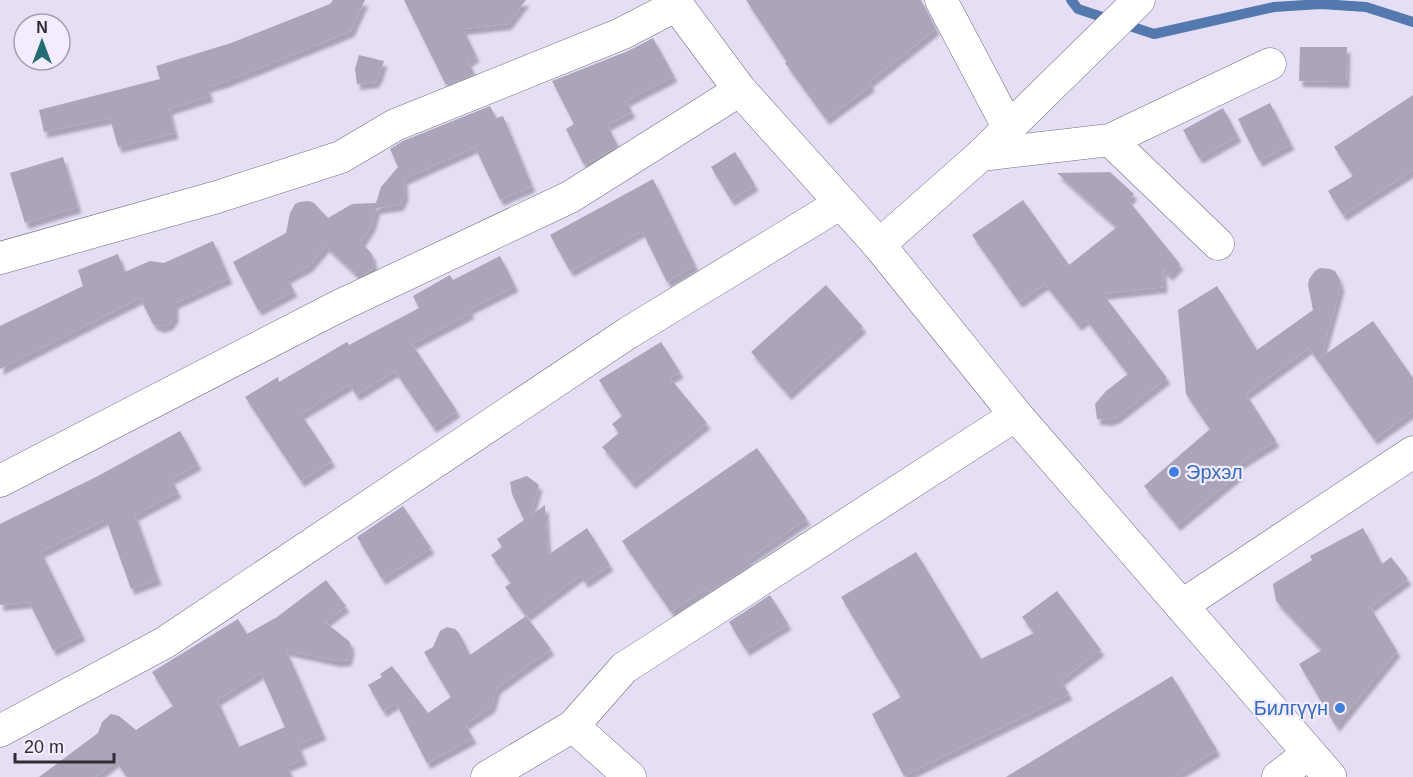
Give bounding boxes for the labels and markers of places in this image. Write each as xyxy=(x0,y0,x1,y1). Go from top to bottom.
place label: Эрхэл xyxy=(1186,461,1243,483)
marker: Эрхэл xyxy=(1167,465,1181,479)
place label: Билгүүн xyxy=(1254,697,1328,719)
marker: Билгүүн xyxy=(1333,701,1347,715)

